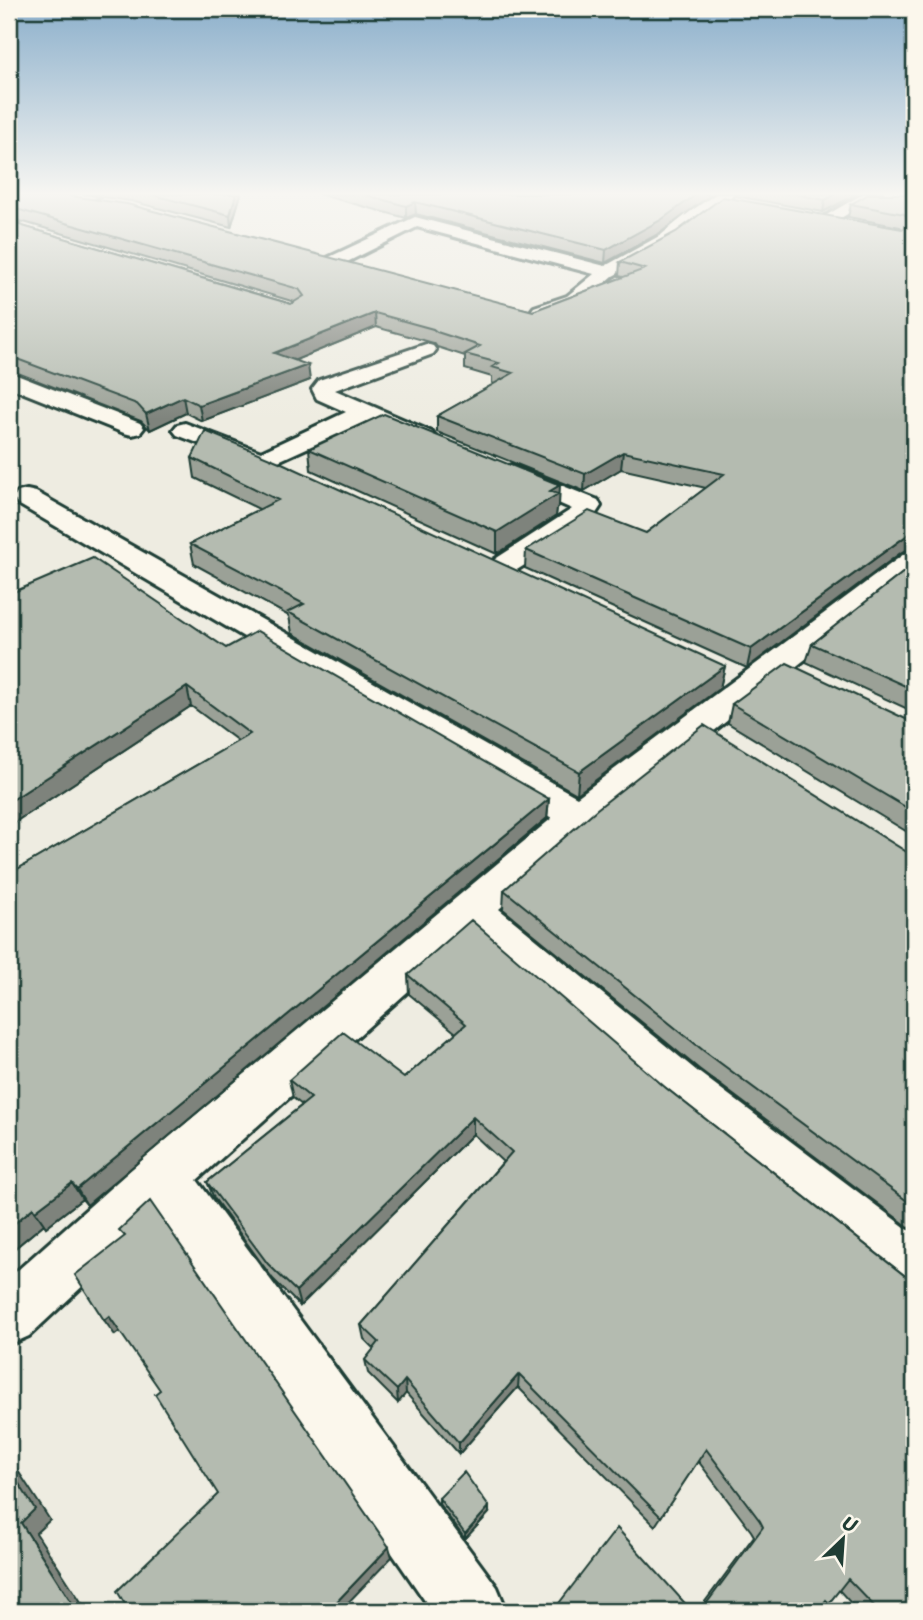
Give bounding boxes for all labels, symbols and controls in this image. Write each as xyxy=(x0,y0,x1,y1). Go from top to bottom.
north arrow xyxy=(808,1504,878,1574)
text: U xyxy=(837,1506,864,1542)

